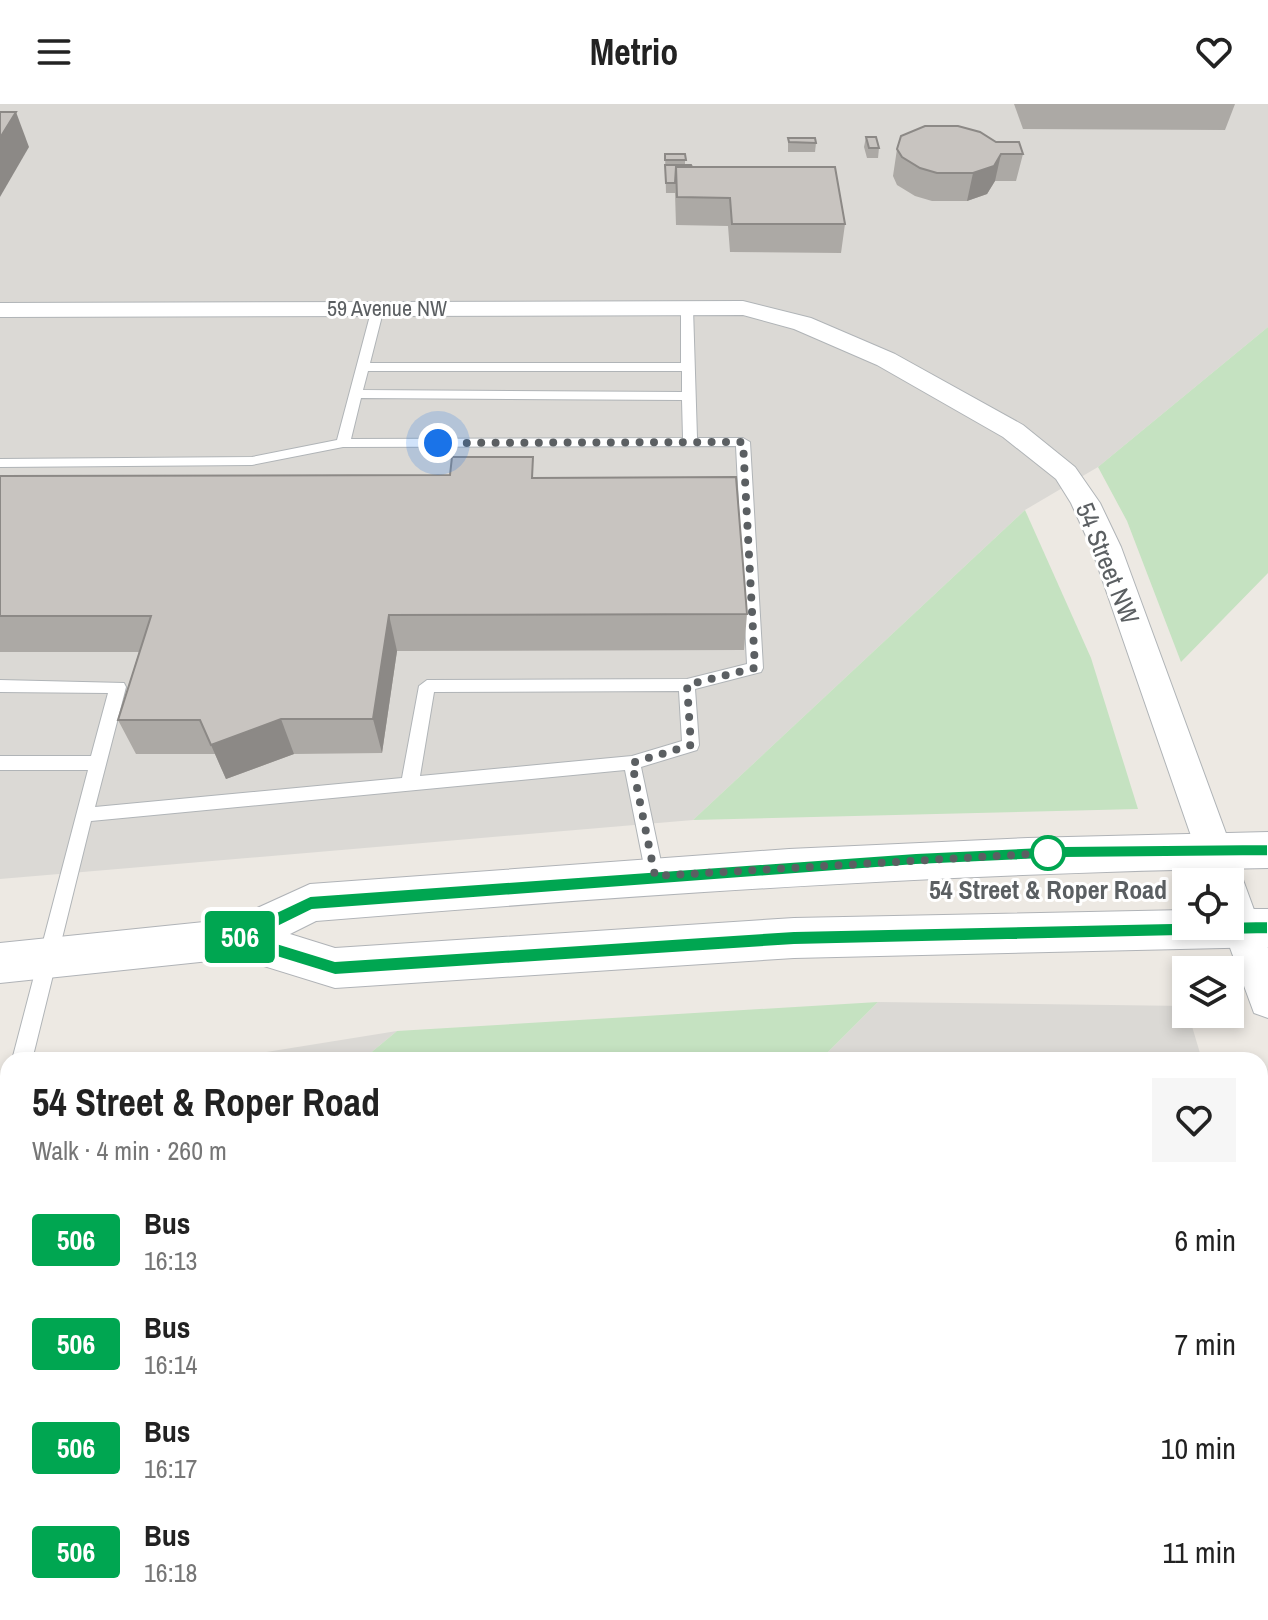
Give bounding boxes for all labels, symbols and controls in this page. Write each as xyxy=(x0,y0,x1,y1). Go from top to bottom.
text: Metrio xyxy=(590,28,678,76)
icon: menu xyxy=(32,30,76,74)
icon: heart xyxy=(1192,30,1236,74)
street label: 59 Avenue NW xyxy=(327,293,447,323)
your location xyxy=(418,423,458,463)
street label: 54 Street NW xyxy=(1068,497,1148,629)
marker: 54 Street & Roper Road xyxy=(1031,836,1065,870)
map controls xyxy=(1172,868,1244,1028)
button: locate xyxy=(1172,868,1244,940)
place label: 54 Street & Roper Road xyxy=(929,872,1167,907)
line badge: 506 xyxy=(194,911,286,963)
text: 506 xyxy=(221,918,259,956)
button: layers xyxy=(1172,956,1244,1028)
text: 54 Street & Roper Road xyxy=(32,1077,380,1128)
button: heart xyxy=(1152,1078,1236,1162)
text: Walk · 4 min · 260 m xyxy=(32,1133,227,1168)
text: Bus xyxy=(144,1203,190,1243)
text: 6 min xyxy=(1174,1220,1236,1260)
text: 506 xyxy=(57,1221,95,1259)
text: 16:13 xyxy=(144,1243,197,1278)
text: Bus xyxy=(144,1307,190,1347)
text: 7 min xyxy=(1174,1324,1236,1364)
text: 506 xyxy=(57,1325,95,1363)
text: 16:14 xyxy=(144,1347,197,1382)
text: Bus xyxy=(144,1411,190,1451)
text: 10 min xyxy=(1161,1428,1236,1468)
text: 506 xyxy=(57,1429,95,1467)
text: 16:17 xyxy=(144,1451,197,1486)
text: Bus xyxy=(144,1515,190,1555)
text: 11 min xyxy=(1163,1532,1236,1572)
text: 506 xyxy=(57,1533,95,1571)
text: 16:18 xyxy=(144,1555,197,1590)

